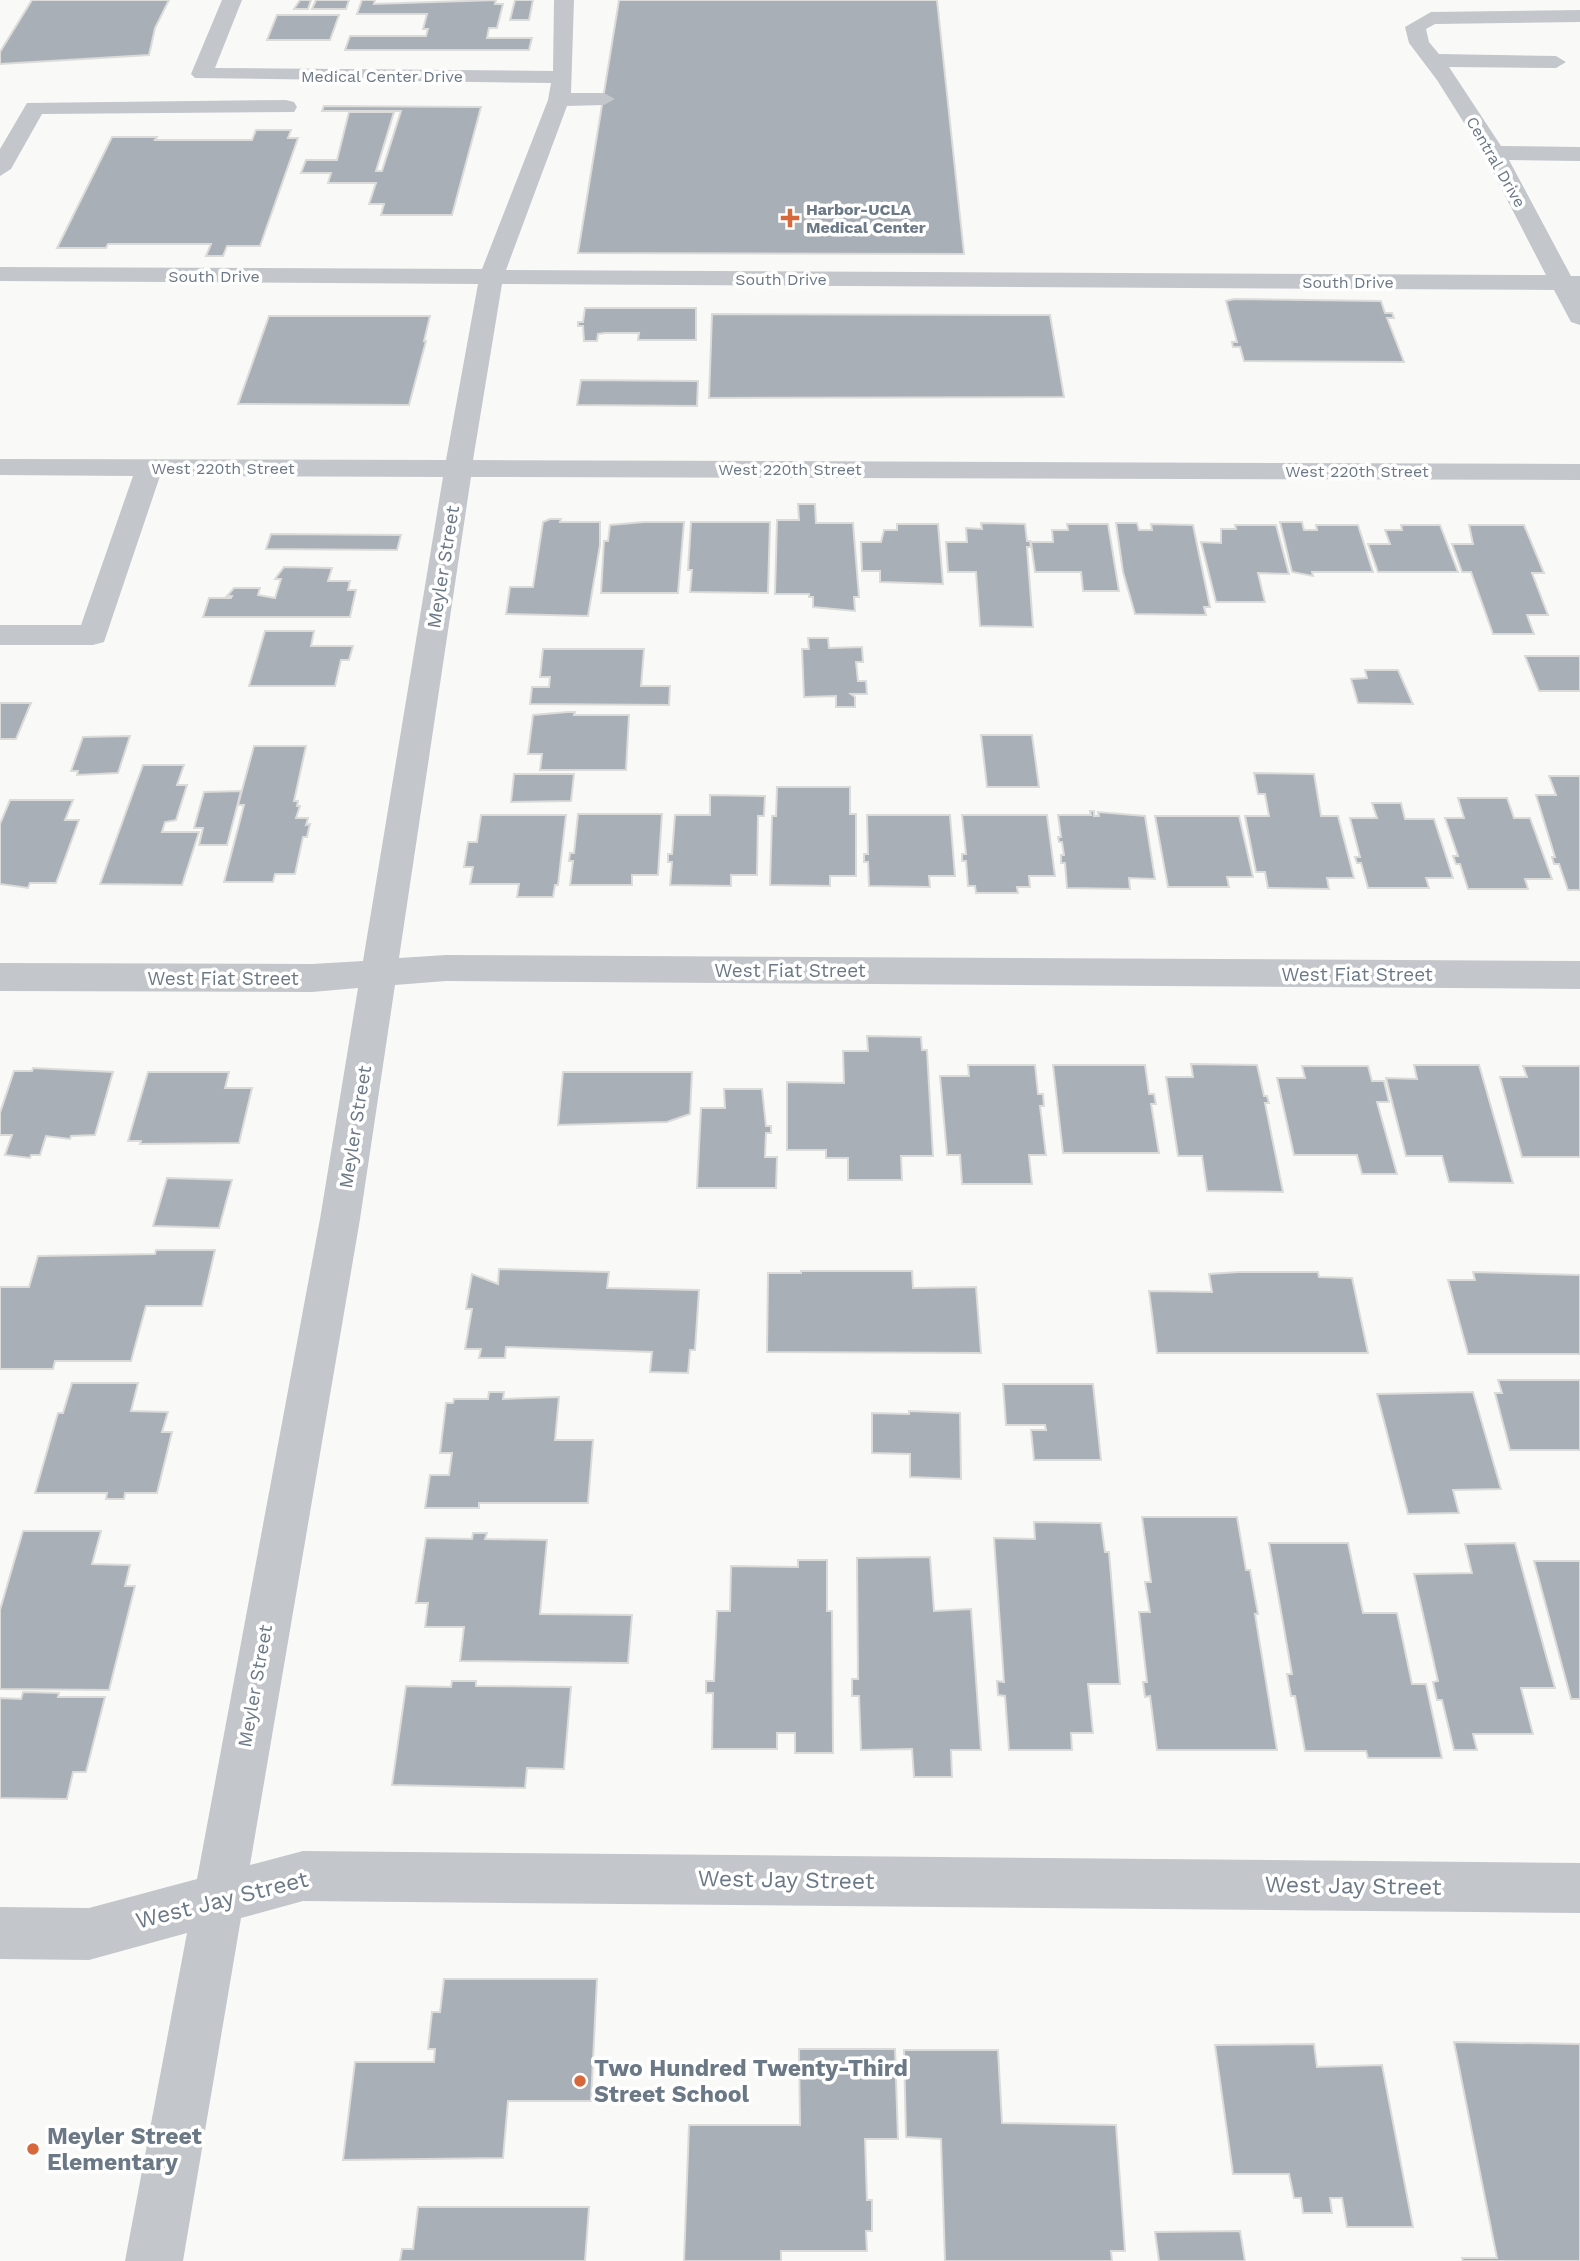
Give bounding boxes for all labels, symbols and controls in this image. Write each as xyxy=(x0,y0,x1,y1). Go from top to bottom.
street label: Medical Center Drive xyxy=(301,67,463,86)
street label: Central Drive xyxy=(1462,113,1530,211)
place label: Harbor-UCLA Medical Center xyxy=(806,200,926,237)
marker: Harbor-UCLA Medical Center xyxy=(780,208,800,228)
street label: South Drive xyxy=(168,267,260,286)
street label: South Drive xyxy=(735,270,827,289)
street label: South Drive xyxy=(1302,273,1394,292)
street label: West 220th Street xyxy=(151,459,295,478)
street label: West 220th Street xyxy=(718,460,862,479)
street label: West 220th Street xyxy=(1285,462,1429,481)
street label: Meyler Street xyxy=(422,504,464,630)
street label: West Fiat Street xyxy=(714,959,866,982)
street label: West Fiat Street xyxy=(1281,963,1433,986)
street label: West Fiat Street xyxy=(147,967,299,990)
street label: Meyler Street xyxy=(334,1064,376,1190)
street label: Meyler Street xyxy=(233,1623,277,1749)
street label: West Jay Street xyxy=(133,1865,311,1935)
street label: West Jay Street xyxy=(697,1865,875,1895)
street label: West Jay Street xyxy=(1264,1871,1442,1901)
place label: Two Hundred Twenty-Third Street School xyxy=(594,2055,908,2108)
marker: Two Hundred Twenty-Third Street School xyxy=(572,2073,588,2089)
place label: Meyler Street Elementary xyxy=(47,2123,202,2176)
marker: Meyler Street Elementary xyxy=(25,2141,41,2157)

